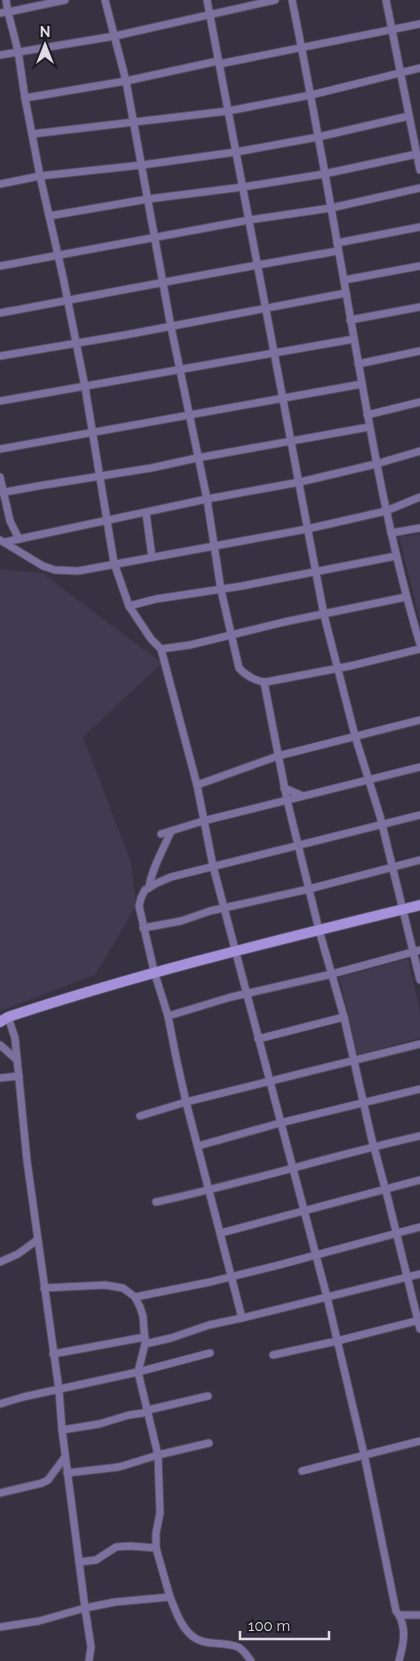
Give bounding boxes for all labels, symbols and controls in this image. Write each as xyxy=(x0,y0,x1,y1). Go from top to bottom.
north arrow xyxy=(20,20,70,70)
text: N xyxy=(40,24,50,40)
scale bar xyxy=(240,1608,329,1640)
text: 100 m xyxy=(248,1617,290,1635)

